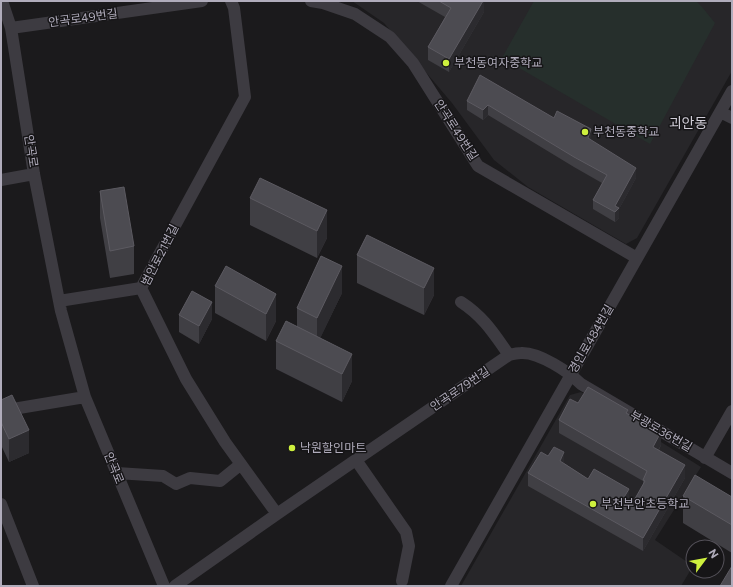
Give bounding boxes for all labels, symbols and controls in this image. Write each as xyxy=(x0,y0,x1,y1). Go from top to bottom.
street label: 안곡로49번길 xyxy=(47,5,118,29)
place label: 부천동여자중학교 xyxy=(454,55,542,69)
marker: 부천동여자중학교 xyxy=(441,58,451,68)
street label: 안곡로49번길 xyxy=(432,96,482,162)
district label: 괴안동 xyxy=(669,114,707,131)
place label: 부천동중학교 xyxy=(593,124,659,138)
marker: 부천동중학교 xyxy=(580,127,590,137)
street label: 안곡로 xyxy=(22,133,41,168)
street label: 범안로21번길 xyxy=(138,222,181,288)
street label: 경인로484번길 xyxy=(565,302,615,375)
street label: 안곡로79번길 xyxy=(427,363,492,413)
street label: 부광로36번길 xyxy=(628,407,695,454)
place label: 낙원할인마트 xyxy=(300,440,366,454)
marker: 낙원할인마트 xyxy=(287,443,297,453)
street label: 안곡로 xyxy=(102,450,128,486)
place label: 부천부안초등학교 xyxy=(601,496,689,510)
marker: 부천부안초등학교 xyxy=(588,499,598,509)
north arrow xyxy=(685,539,725,579)
text: N xyxy=(706,546,722,560)

